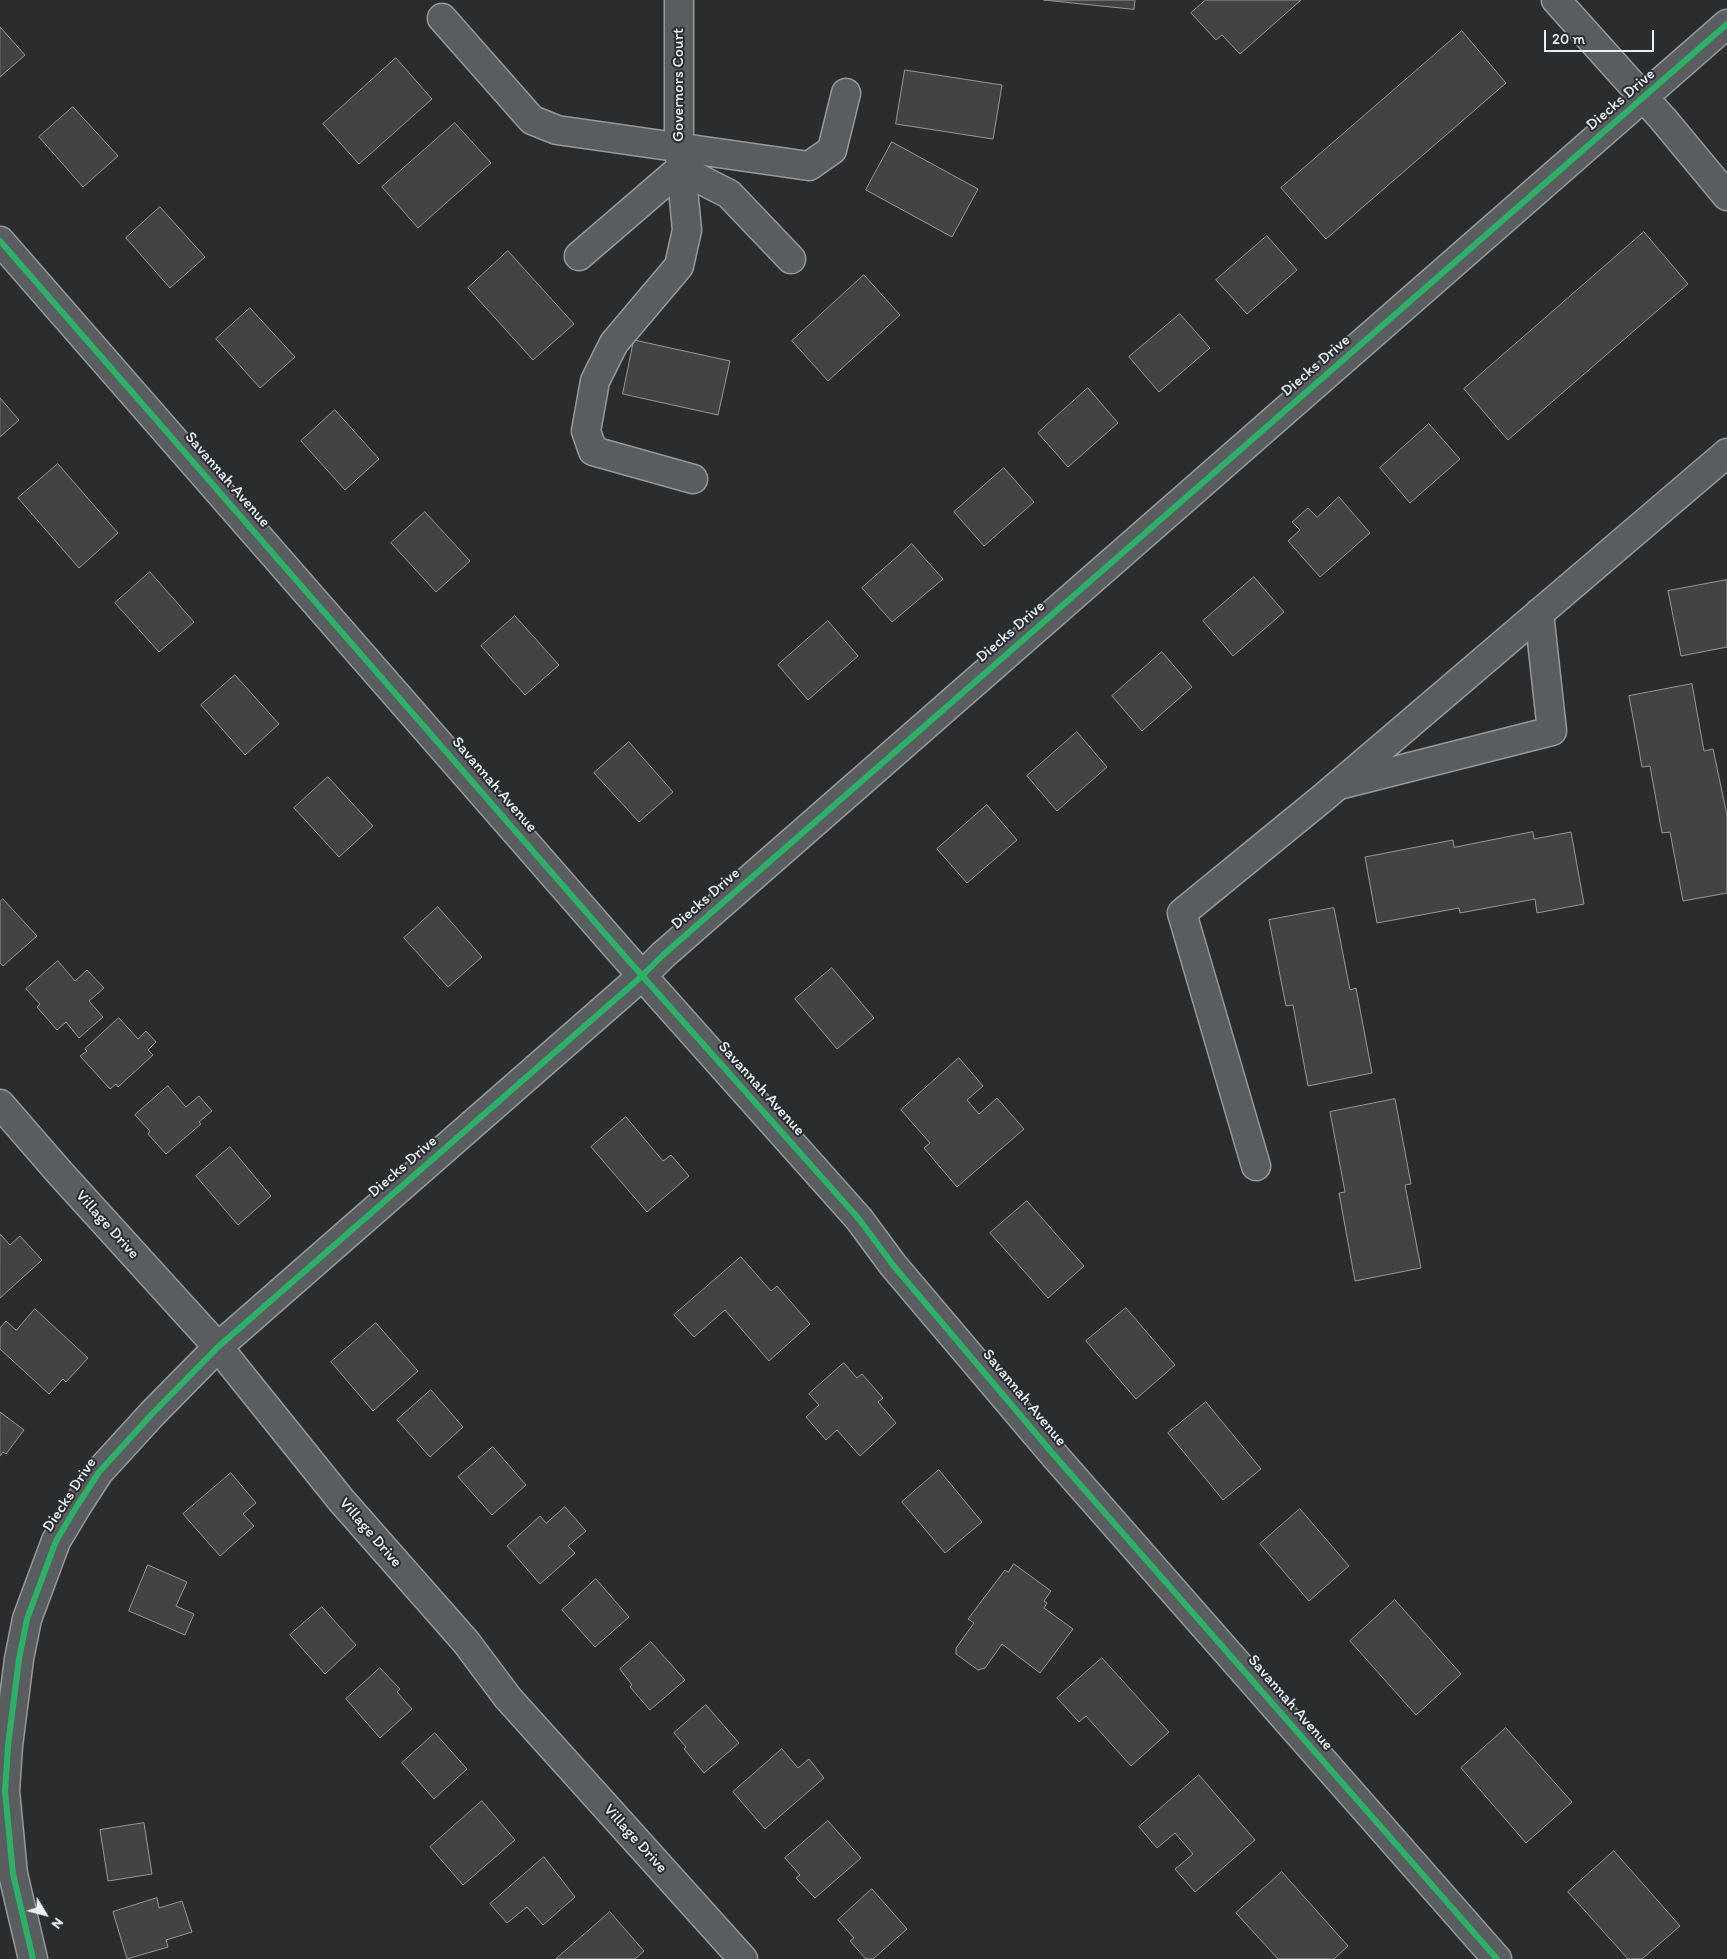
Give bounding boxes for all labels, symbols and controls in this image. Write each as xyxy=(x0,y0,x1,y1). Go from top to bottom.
scale bar xyxy=(1547,20,1657,52)
street label: Governors Court xyxy=(669,28,689,142)
text: 20 m xyxy=(1552,30,1585,48)
street label: Diecks Drive xyxy=(1583,65,1659,135)
street label: Diecks Drive xyxy=(1278,331,1354,401)
street label: Savannah Avenue xyxy=(180,428,274,532)
street label: Diecks Drive xyxy=(973,597,1049,667)
street label: Savannah Avenue xyxy=(447,733,541,837)
street label: Diecks Drive xyxy=(668,864,744,934)
street label: Savannah Avenue xyxy=(713,1038,809,1140)
street label: Diecks Drive xyxy=(365,1132,441,1202)
street label: Village Drive xyxy=(71,1187,143,1263)
street label: Savannah Avenue xyxy=(978,1346,1070,1450)
street label: Diecks Drive xyxy=(39,1454,101,1536)
street label: Village Drive xyxy=(335,1494,405,1572)
street label: Savannah Avenue xyxy=(1243,1651,1337,1755)
street label: Village Drive xyxy=(599,1801,671,1877)
north arrow xyxy=(20,1889,70,1939)
text: N xyxy=(48,1914,67,1932)

